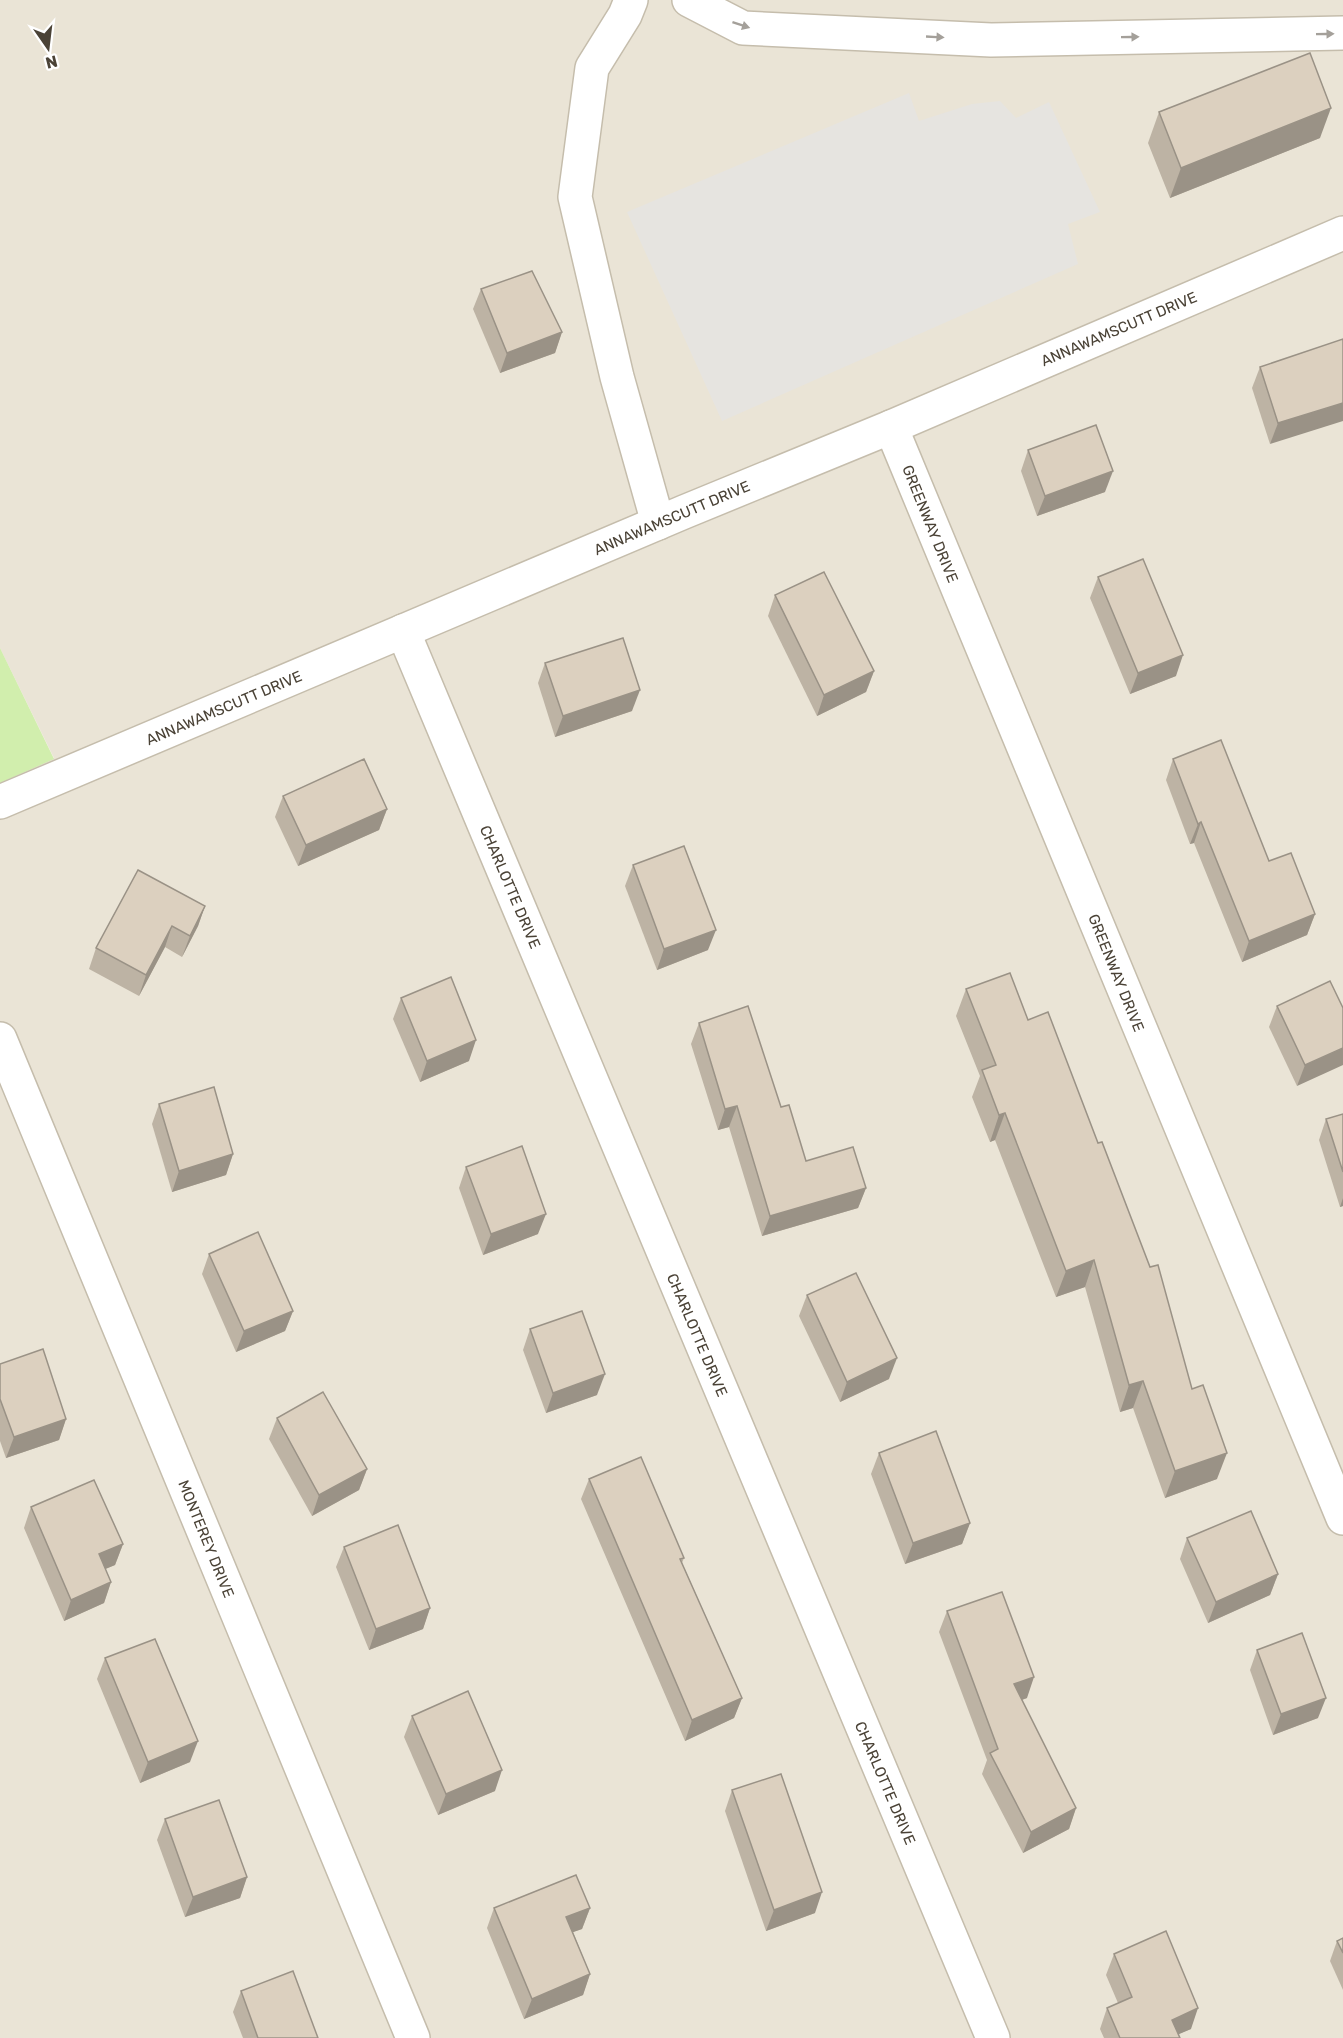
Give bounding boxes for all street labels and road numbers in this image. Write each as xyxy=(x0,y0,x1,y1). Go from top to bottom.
street label: ANNAWAMSCUTT DRIVE xyxy=(1038,288,1200,370)
street label: GREENWAY DRIVE xyxy=(898,463,962,585)
street label: ANNAWAMSCUTT DRIVE xyxy=(591,477,753,559)
street label: ANNAWAMSCUTT DRIVE xyxy=(143,667,305,749)
street label: CHARLOTTE DRIVE xyxy=(476,823,544,951)
street label: GREENWAY DRIVE xyxy=(1084,912,1148,1034)
street label: CHARLOTTE DRIVE xyxy=(663,1271,731,1399)
street label: MONTEREY DRIVE xyxy=(174,1478,238,1600)
street label: CHARLOTTE DRIVE xyxy=(851,1719,919,1847)

